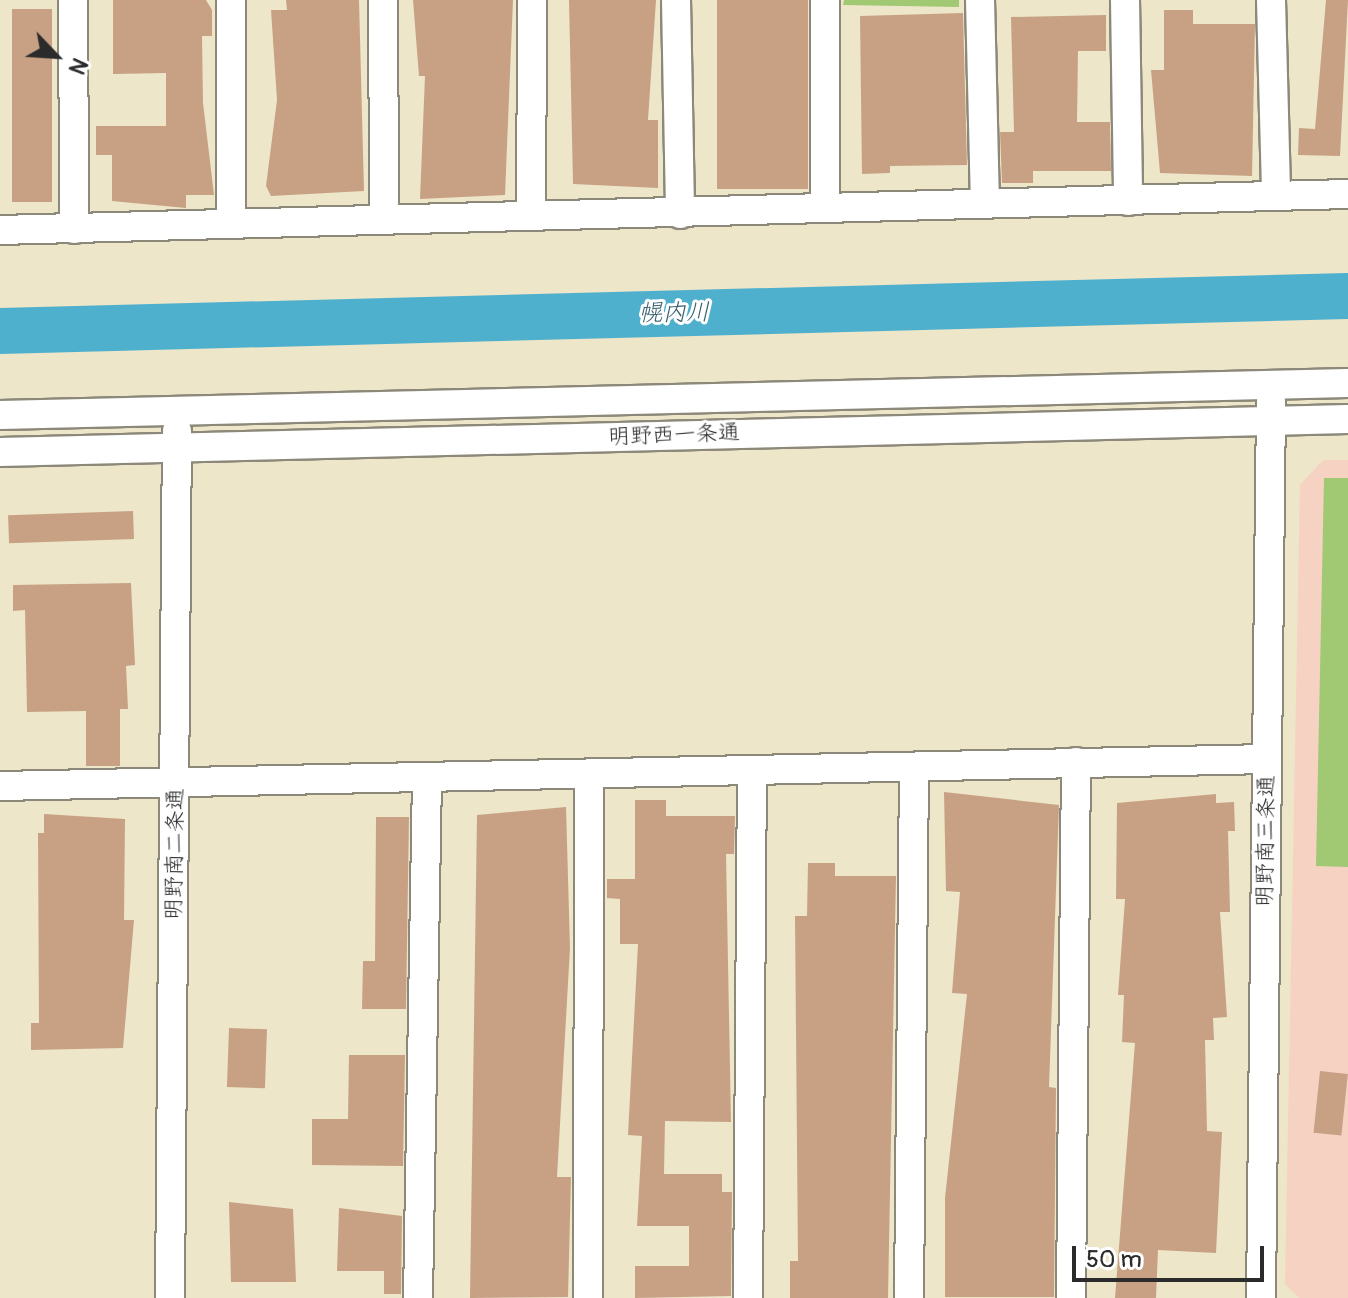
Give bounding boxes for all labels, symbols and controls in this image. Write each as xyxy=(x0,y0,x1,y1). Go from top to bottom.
north arrow xyxy=(16,16,96,96)
text: N xyxy=(62,53,94,79)
water label: 幌内川 xyxy=(638,298,710,328)
street label: 明野西一条通 xyxy=(608,420,740,450)
street label: 明野南三条通 xyxy=(1252,775,1280,907)
street label: 明野南二条通 xyxy=(161,788,189,920)
scale bar xyxy=(1076,1230,1268,1280)
text: 50 m xyxy=(1086,1245,1142,1274)

